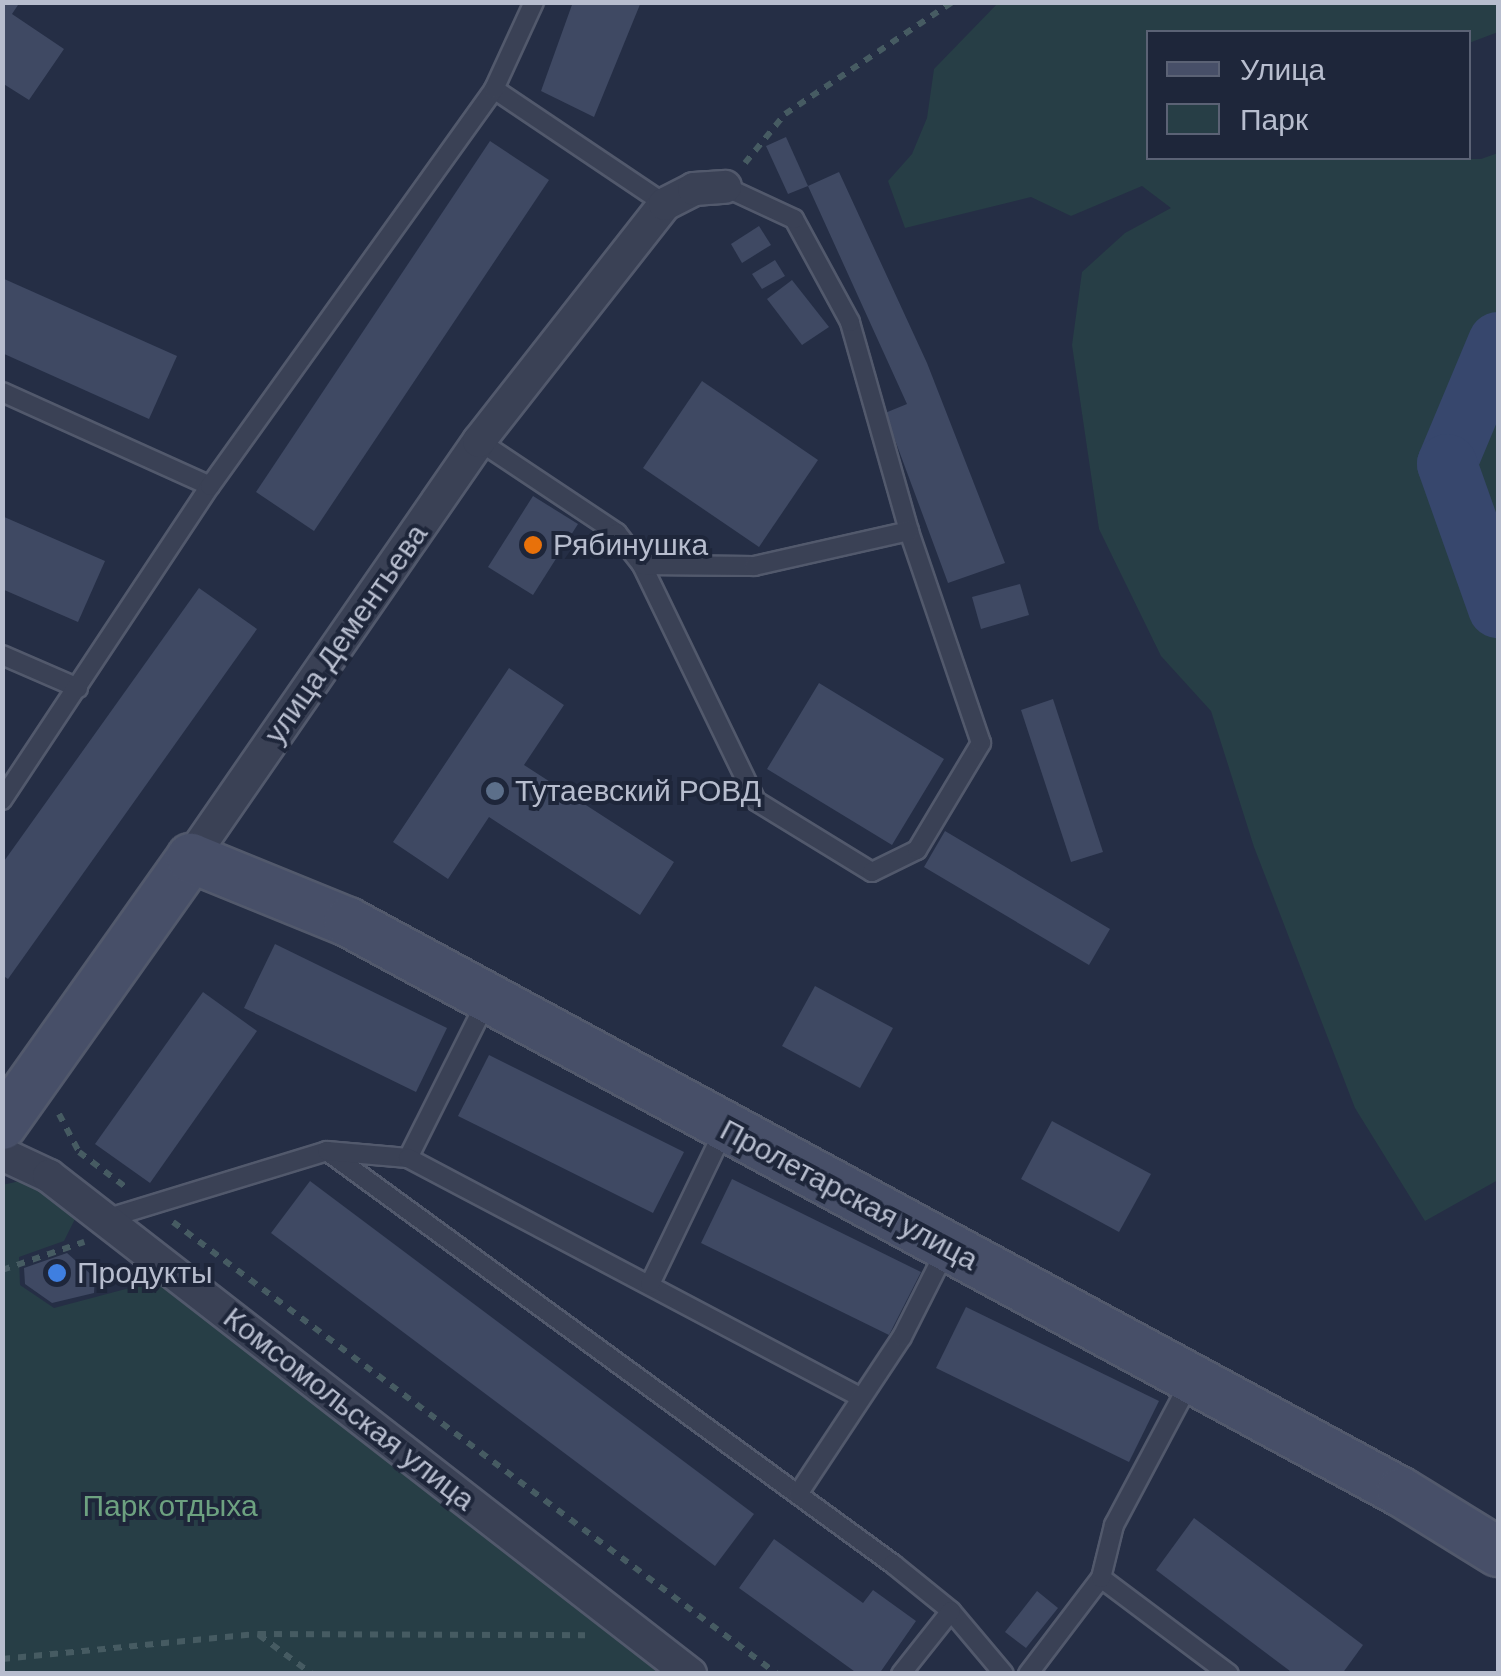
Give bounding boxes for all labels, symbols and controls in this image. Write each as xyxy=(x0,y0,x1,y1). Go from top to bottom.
legend xyxy=(1146,30,1471,160)
text: Улица xyxy=(1240,50,1325,89)
text: Парк xyxy=(1240,100,1308,139)
street label: улица Дементьева xyxy=(257,517,435,751)
place label: Рябинушка xyxy=(553,527,708,563)
marker: Рябинушка xyxy=(522,534,544,556)
place label: Тутаевский РОВД xyxy=(515,773,761,809)
marker: Тутаевский РОВД xyxy=(484,780,506,802)
street label: Пролетарская улица xyxy=(714,1112,984,1278)
place label: Продукты xyxy=(77,1255,213,1291)
marker: Продукты xyxy=(46,1262,68,1284)
street label: Комсомольская улица xyxy=(216,1300,482,1518)
park label: Парк отдыха xyxy=(82,1488,258,1524)

